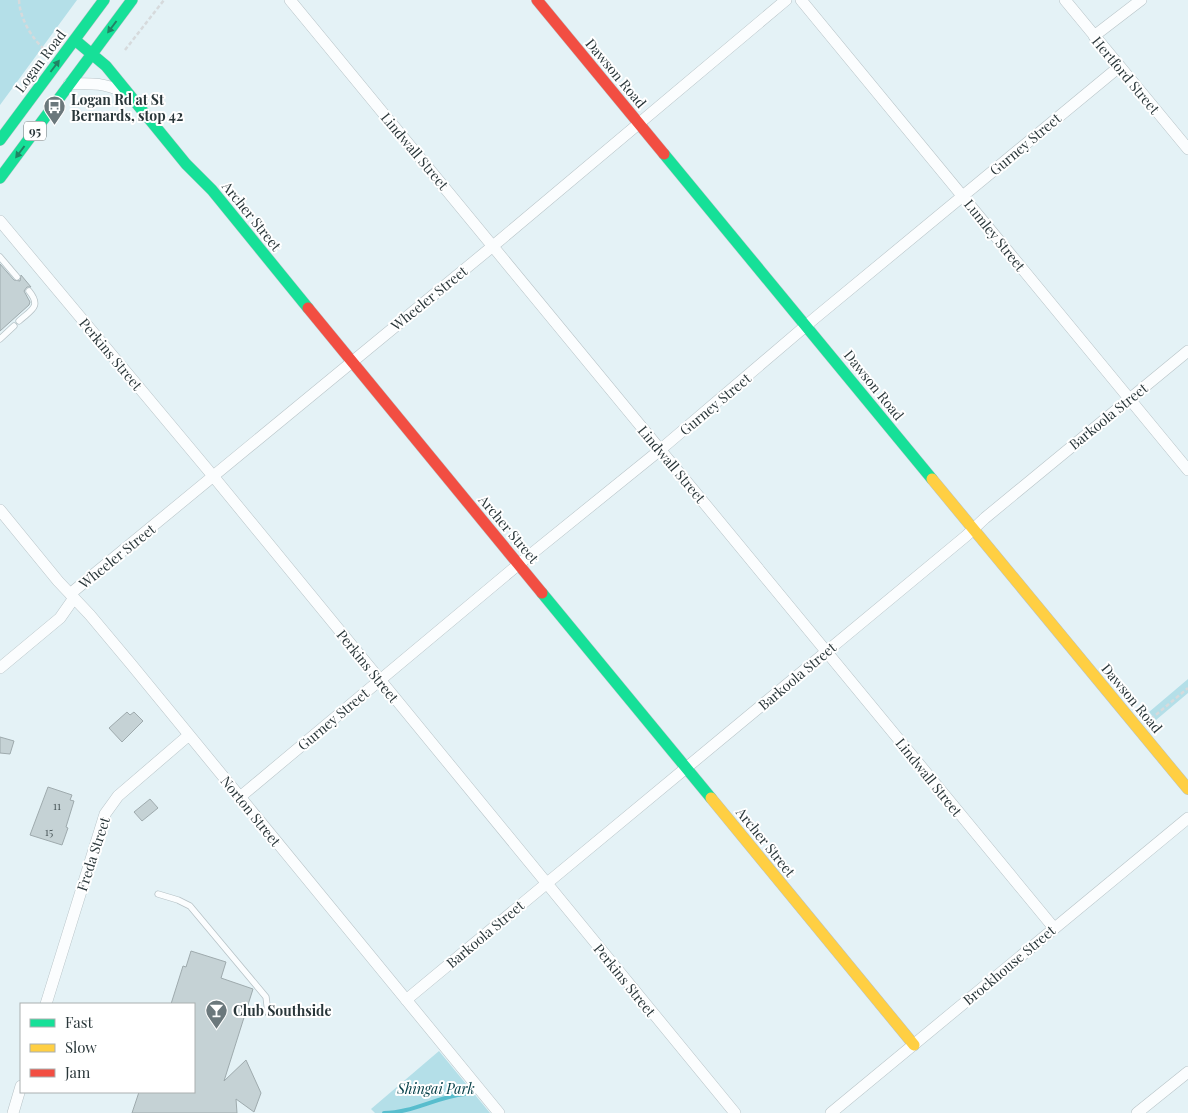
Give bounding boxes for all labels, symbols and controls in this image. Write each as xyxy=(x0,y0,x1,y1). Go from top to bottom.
one-way arrow xyxy=(107,20,117,34)
street label: Logan Road xyxy=(10,26,70,96)
street label: Hertford Street xyxy=(1088,32,1165,119)
street label: Dawson Road xyxy=(581,34,651,112)
one-way arrow xyxy=(50,59,60,73)
place label: Logan Rd at St Bernards, stop 42 xyxy=(71,90,183,125)
bus stop icon: Logan Rd at St Bernards, stop 42 xyxy=(43,95,67,126)
street label: Lindwall Street xyxy=(377,108,454,195)
street label: Gurney Street xyxy=(985,108,1065,179)
road number: 95 xyxy=(24,122,46,140)
one-way arrow xyxy=(14,145,25,158)
street label: Archer Street xyxy=(218,177,286,255)
street label: Lumley Street xyxy=(960,195,1031,276)
street label: Wheeler Street xyxy=(386,261,472,335)
street label: Perkins Street xyxy=(75,314,147,395)
street label: Dawson Road xyxy=(840,346,908,424)
street label: Gurney Street xyxy=(675,368,755,439)
street label: Barkoola Street xyxy=(1065,378,1152,454)
street label: Lindwall Street xyxy=(634,421,711,508)
street label: Archer Street xyxy=(474,490,544,568)
street label: Wheeler Street xyxy=(74,519,160,593)
street label: Perkins Street xyxy=(333,626,404,707)
street label: Barkoola Street xyxy=(754,637,841,714)
street label: Dawson Road xyxy=(1097,659,1167,737)
street label: Gurney Street xyxy=(293,683,373,754)
street label: Lindwall Street xyxy=(892,734,967,821)
street label: Norton Street xyxy=(217,772,286,851)
house number: 11 xyxy=(53,798,61,813)
street label: Archer Street xyxy=(732,803,800,881)
street label: Freda Street xyxy=(72,813,114,894)
house number: 15 xyxy=(45,824,54,839)
street label: Barkoola Street xyxy=(442,895,529,972)
street label: Brockhouse Street xyxy=(959,920,1060,1009)
street label: Perkins Street xyxy=(590,940,661,1021)
bar icon: Club Southside xyxy=(205,998,229,1029)
place label: Club Southside xyxy=(233,1001,332,1020)
legend xyxy=(20,1003,195,1093)
text: Fast xyxy=(65,1012,94,1032)
text: Slow xyxy=(65,1037,97,1057)
text: Jam xyxy=(64,1062,91,1082)
park label: Shingai Park xyxy=(396,1079,475,1098)

